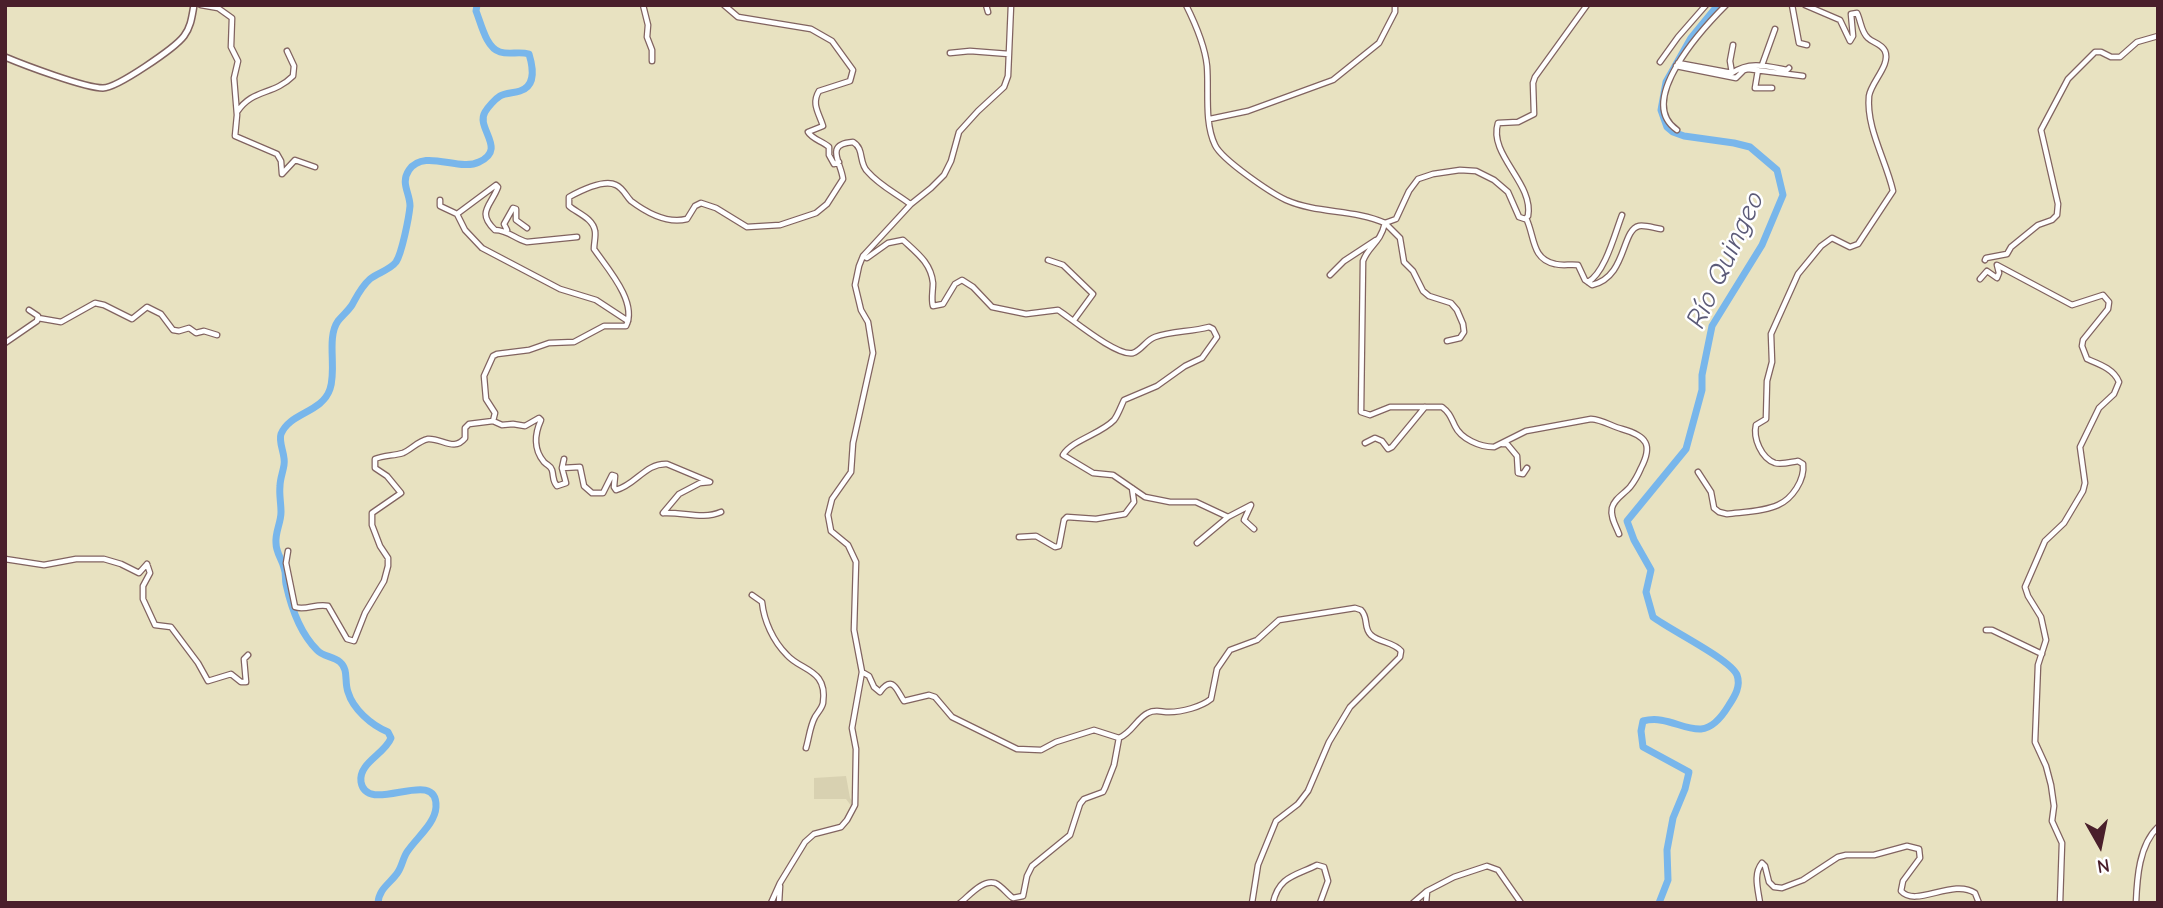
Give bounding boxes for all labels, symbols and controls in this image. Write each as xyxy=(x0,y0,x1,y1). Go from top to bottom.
water label: Río Quingeo xyxy=(1680,186,1772,334)
north arrow xyxy=(2065,810,2135,880)
text: N xyxy=(2095,854,2111,878)

